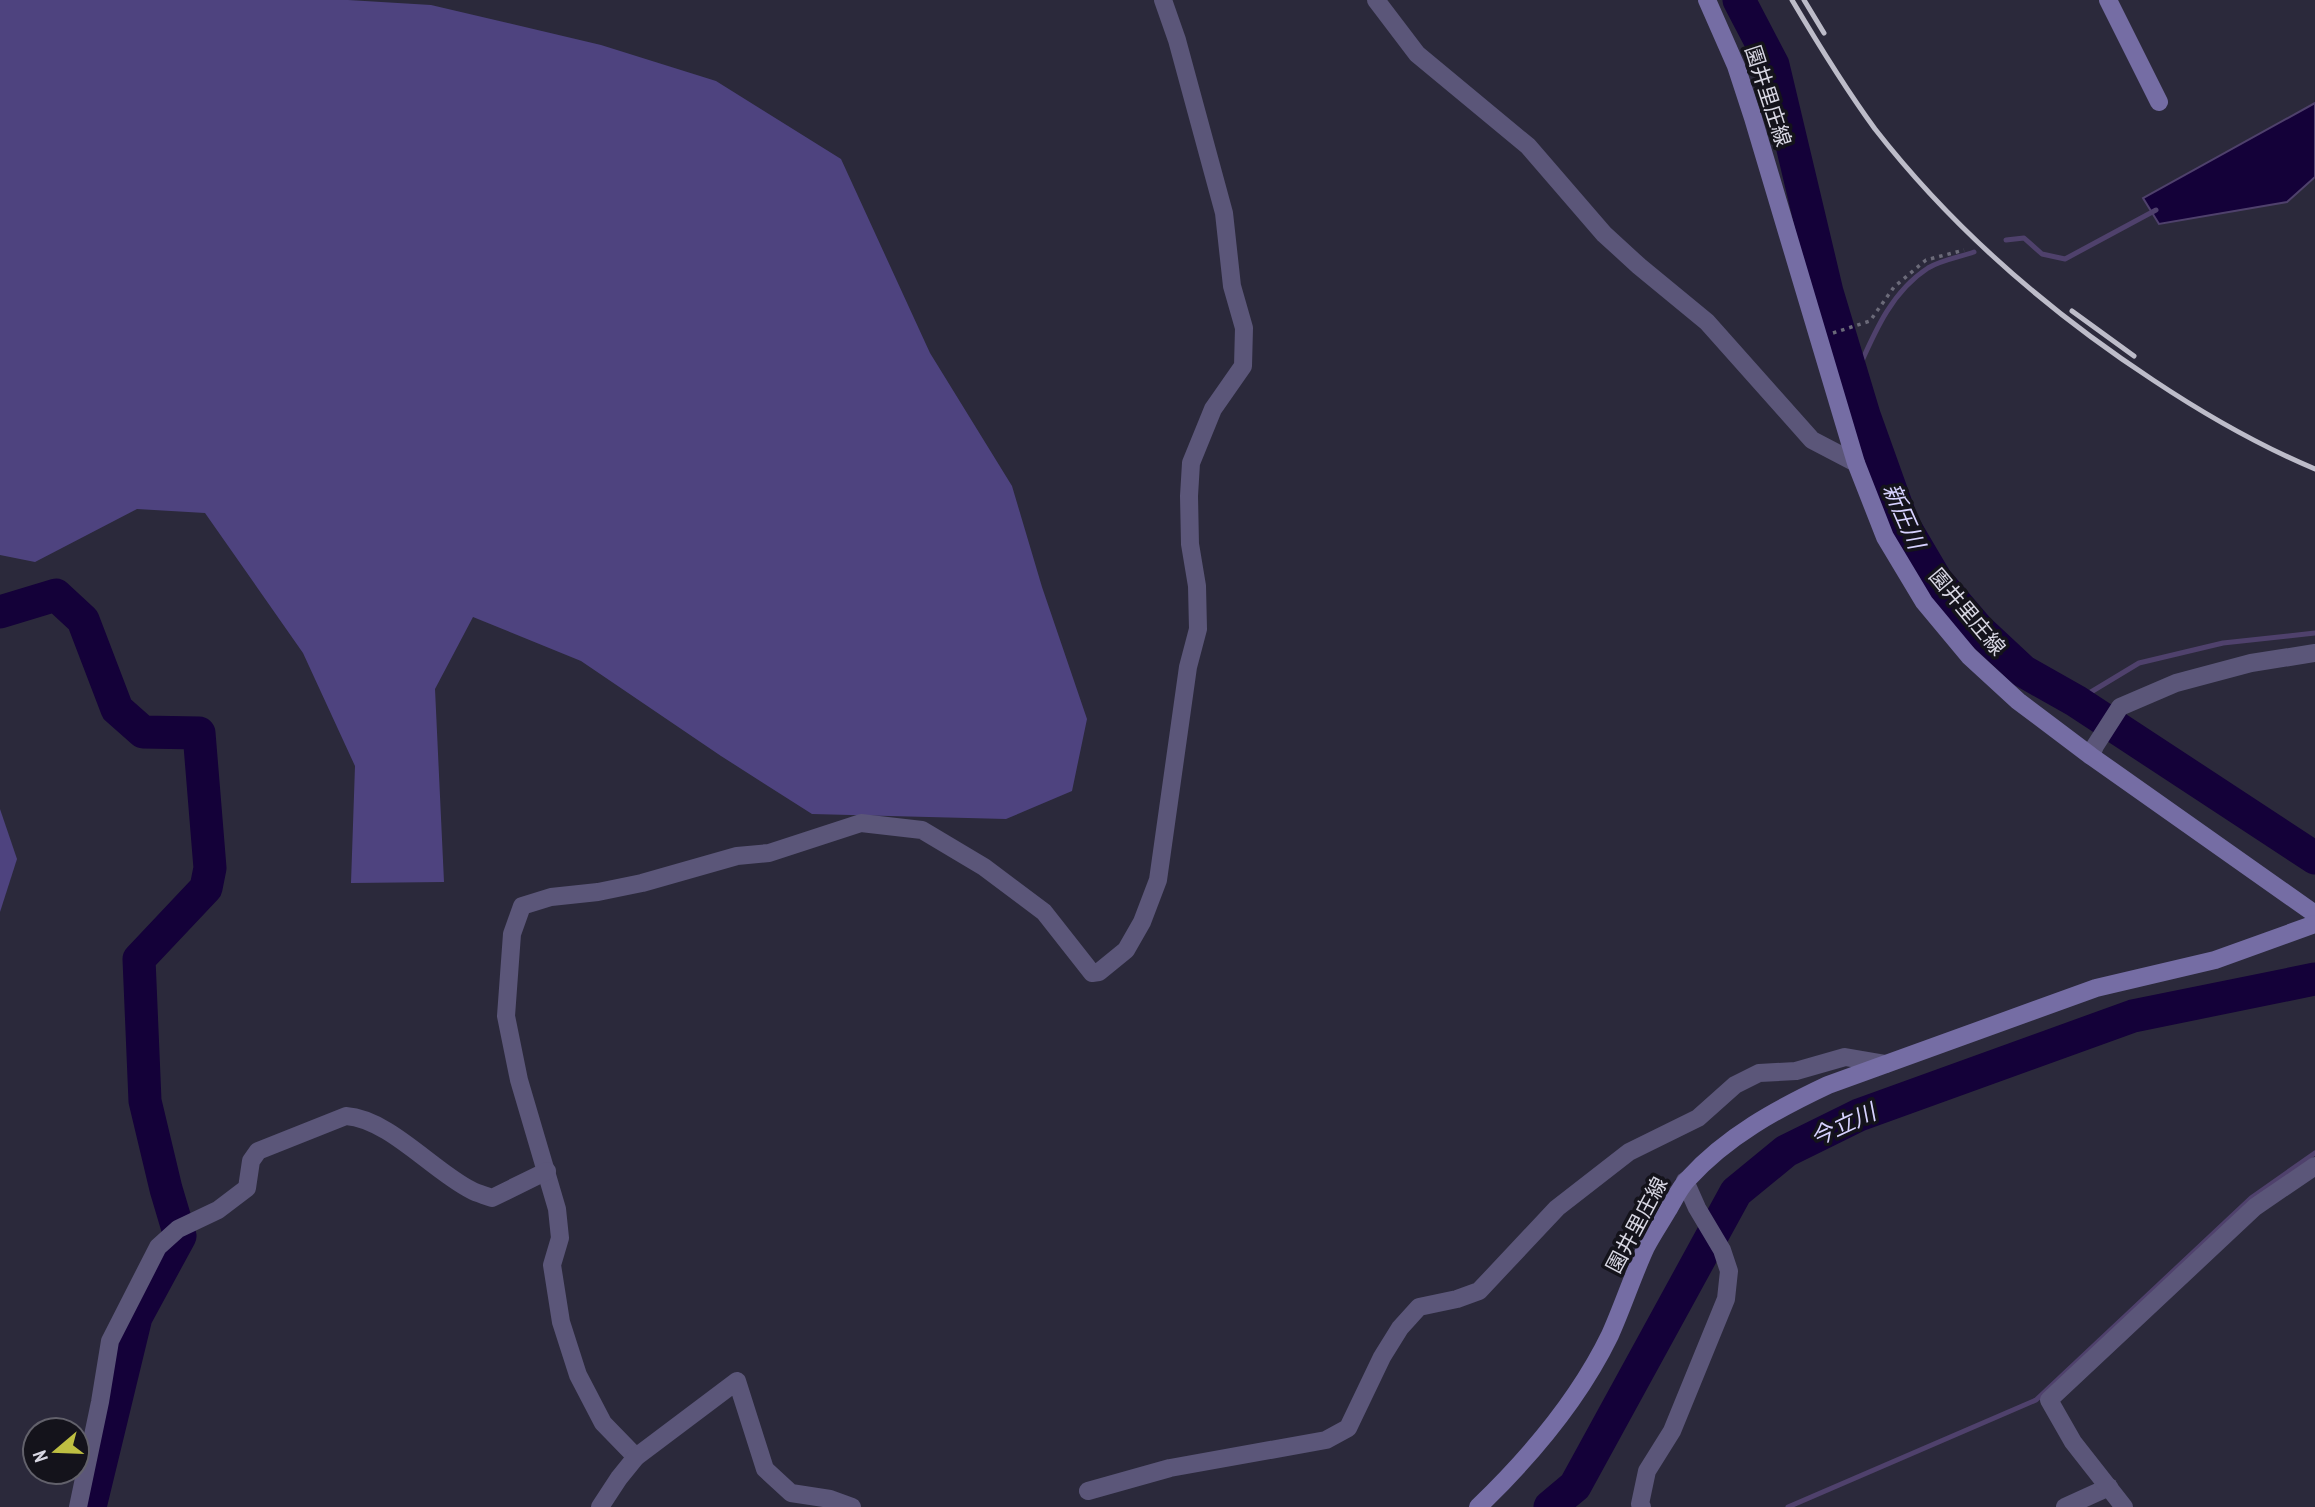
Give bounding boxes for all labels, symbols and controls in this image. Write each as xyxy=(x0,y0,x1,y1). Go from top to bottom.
street label: 園井里庄線 xyxy=(1739,42,1798,150)
water label: 新圧川 xyxy=(1877,478,1933,556)
street label: 園井里庄線 xyxy=(1923,563,2011,661)
water label: 今立川 xyxy=(1805,1096,1883,1152)
street label: 園井里庄線 xyxy=(1600,1172,1673,1277)
north arrow xyxy=(21,1416,91,1486)
text: N xyxy=(27,1448,53,1465)

